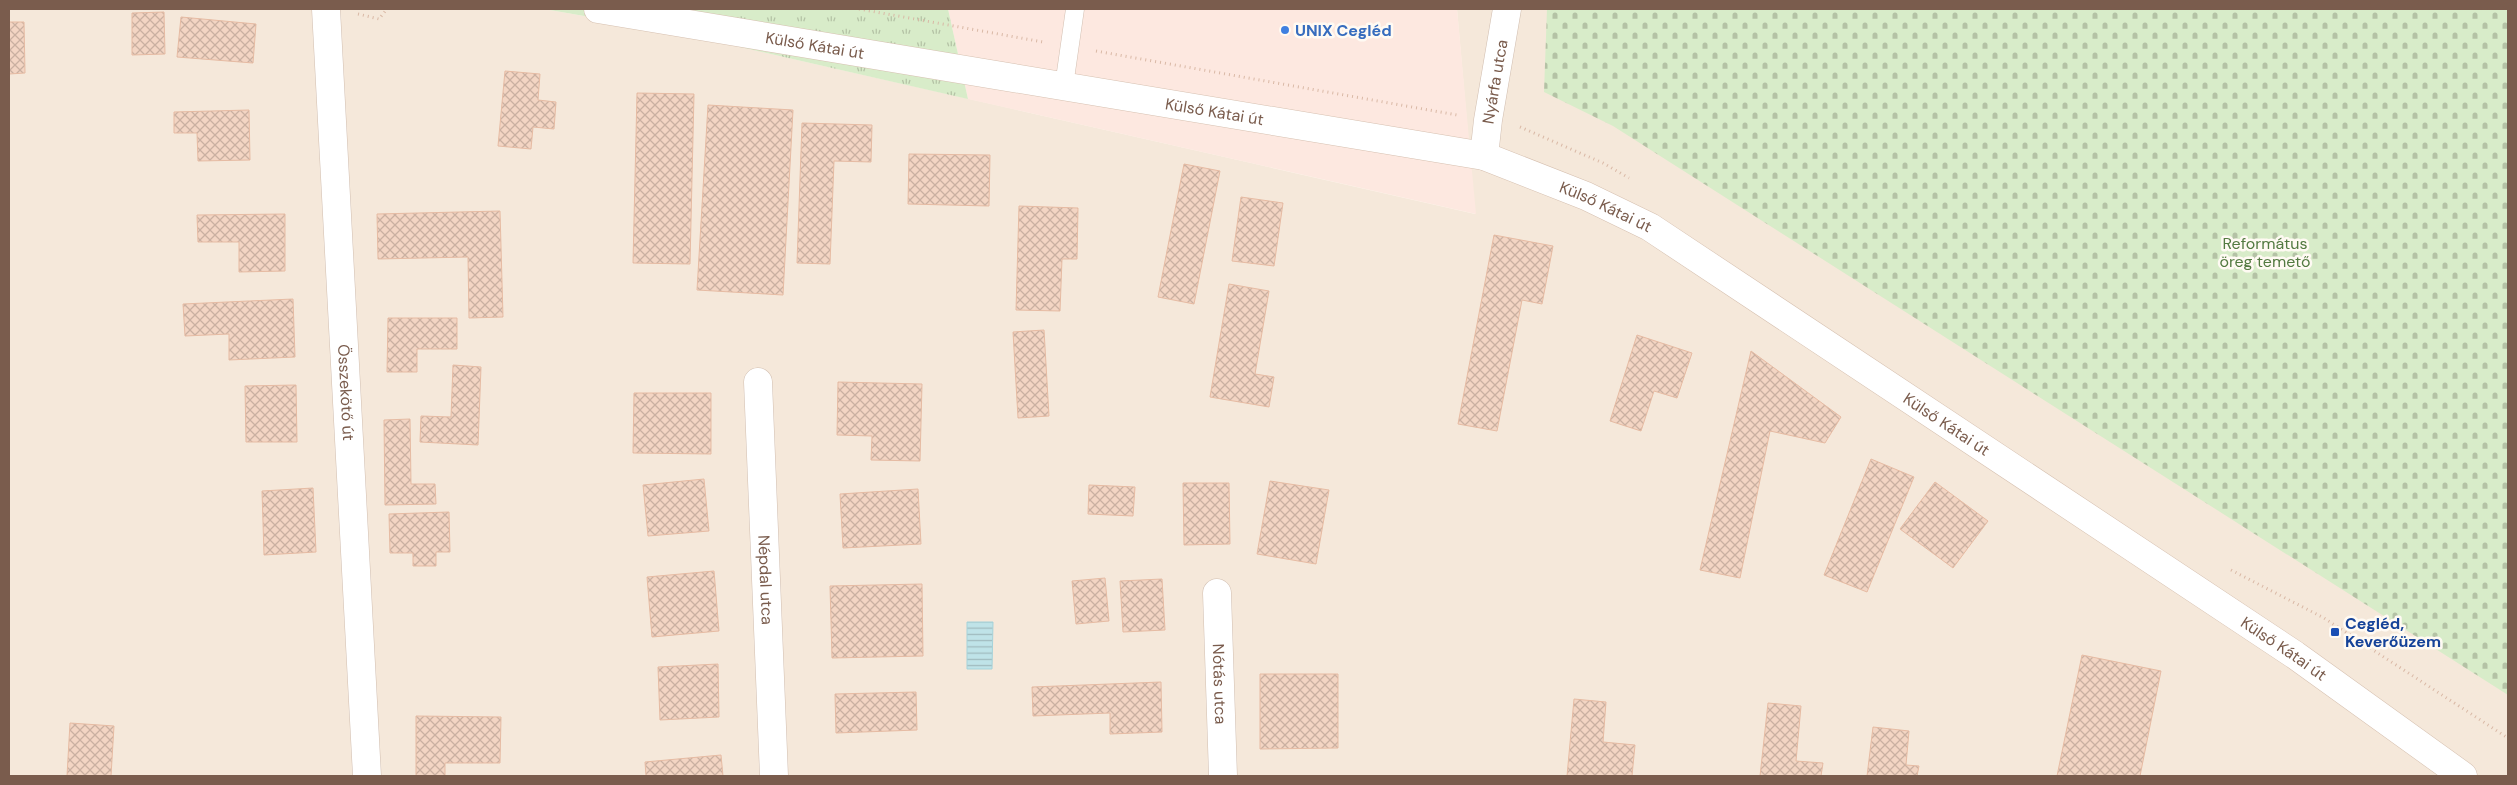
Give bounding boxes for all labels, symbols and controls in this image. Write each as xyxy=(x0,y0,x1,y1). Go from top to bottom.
place label: UNIX Cegléd xyxy=(1295,20,1392,41)
marker: UNIX Cegléd xyxy=(1279,24,1291,36)
street label: Külső Kátai út xyxy=(764,27,866,64)
street label: Nyárfa utca xyxy=(1477,38,1513,126)
street label: Külső Kátai út xyxy=(1164,93,1265,130)
street label: Külső Kátai út xyxy=(1556,177,1655,237)
park label: Református öreg temető xyxy=(2219,233,2311,272)
street label: Összekötő út xyxy=(333,344,359,441)
street label: Külső Kátai út xyxy=(1899,388,1994,461)
street label: Népdal utca xyxy=(753,535,778,625)
street label: Külső Kátai út xyxy=(2237,612,2331,686)
place label: Cegléd, Keverőüzem xyxy=(2345,613,2441,652)
marker: Cegléd, Keverőüzem xyxy=(2329,626,2341,638)
street label: Nótás utca xyxy=(1208,643,1231,725)

